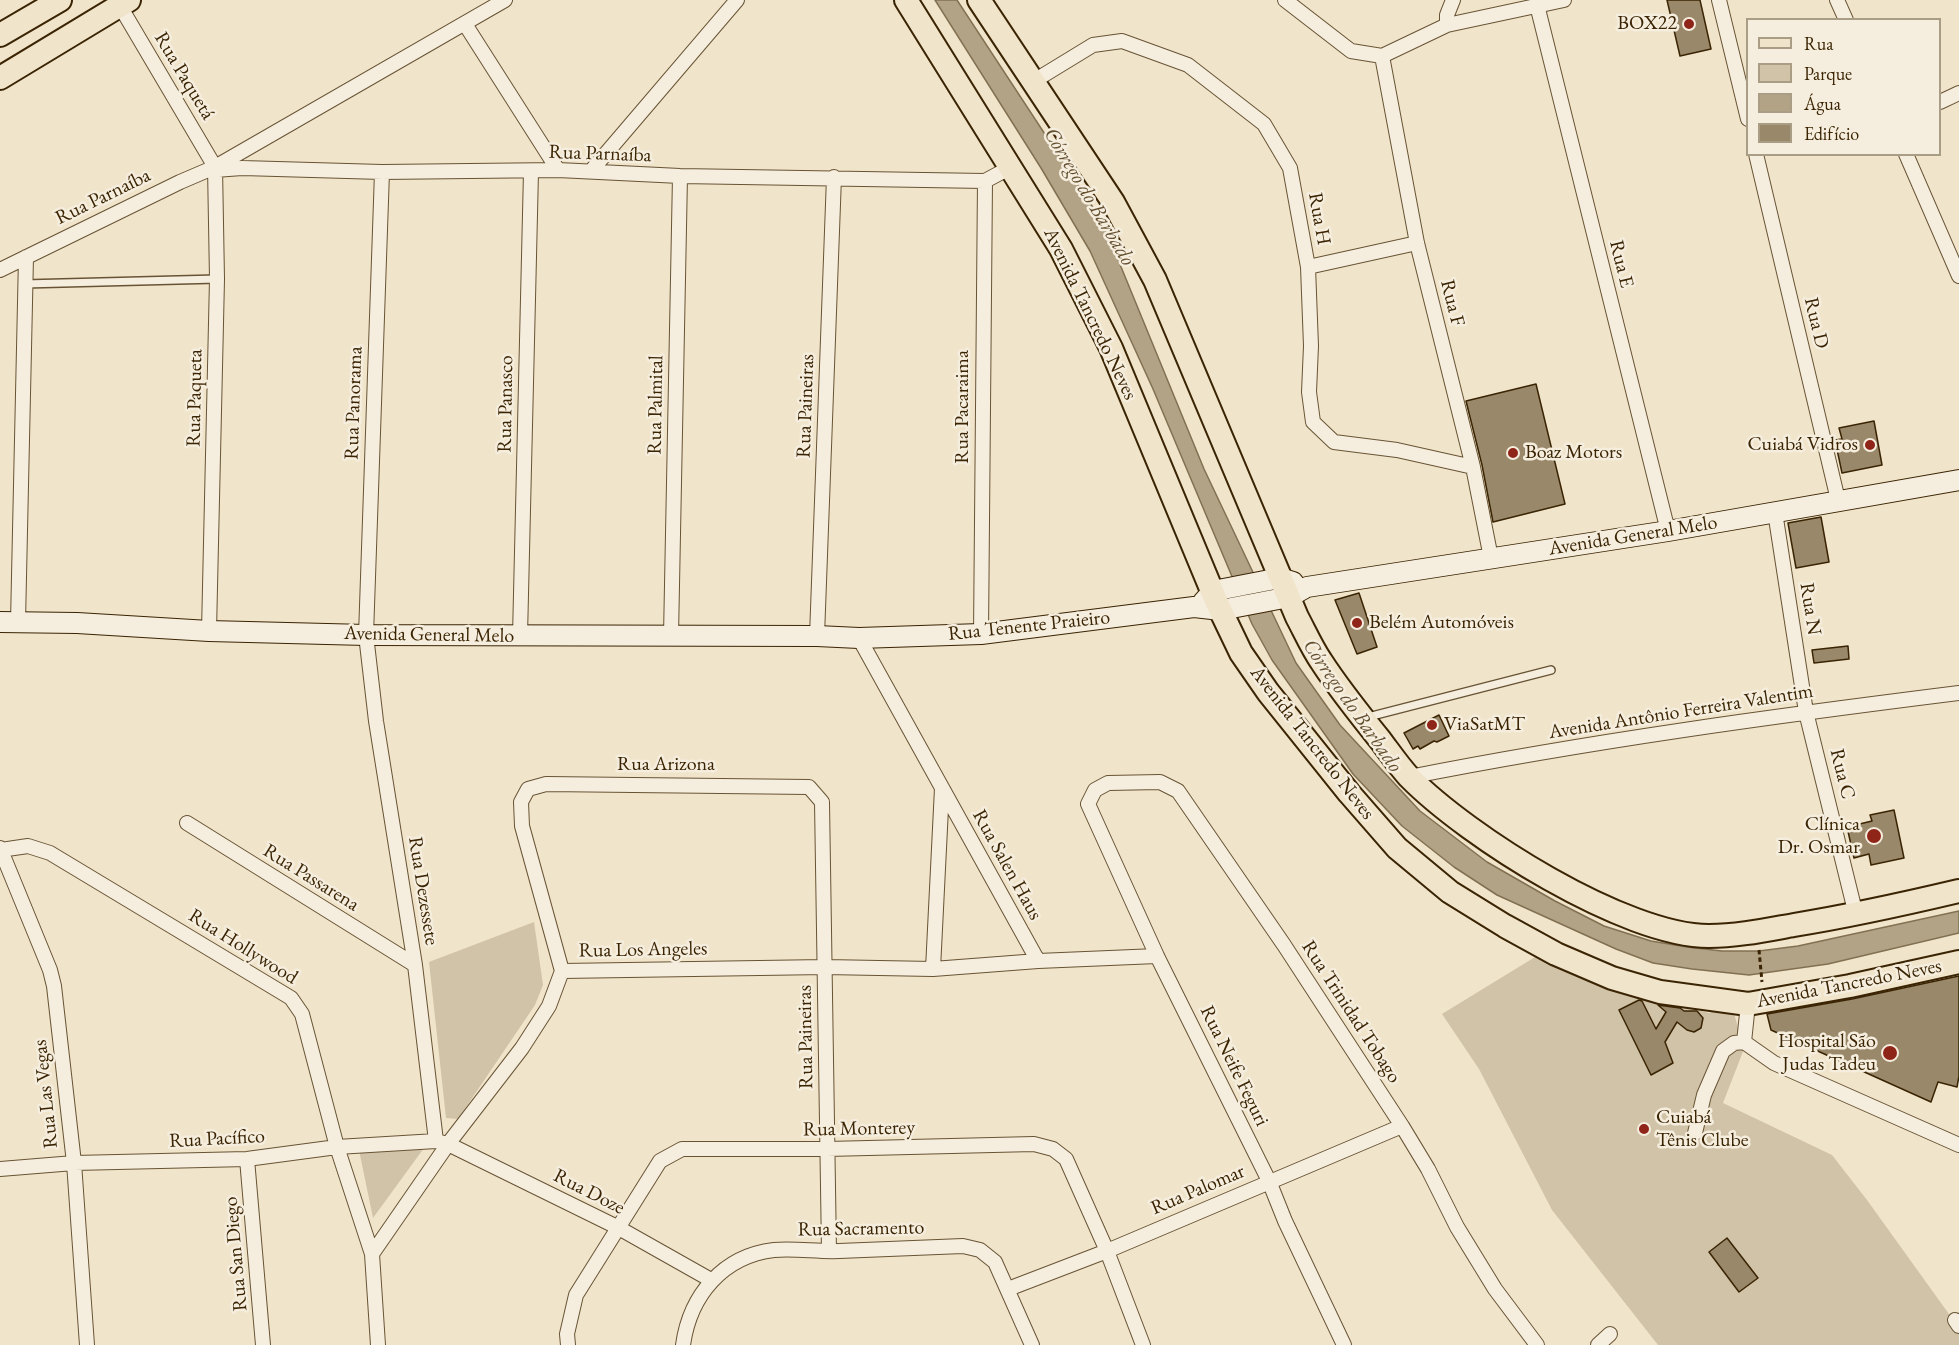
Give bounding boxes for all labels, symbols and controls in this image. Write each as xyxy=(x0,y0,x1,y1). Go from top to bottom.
place label: BOX22 xyxy=(1617,12,1677,36)
marker: BOX22 xyxy=(1682,17,1696,31)
legend xyxy=(1746,18,1941,156)
street label: Rua Paquetá xyxy=(149,28,219,124)
text: Rua xyxy=(1804,32,1834,55)
text: Parque xyxy=(1804,62,1852,85)
text: Água xyxy=(1804,92,1841,115)
text: Edifício xyxy=(1804,122,1859,145)
water label: Córrego do Barbado xyxy=(1038,123,1140,271)
street label: Rua Parnaíba xyxy=(548,140,652,168)
street label: Rua Parnaíba xyxy=(52,164,154,230)
street label: Rua H xyxy=(1303,191,1335,247)
street label: Avenida Tancredo Neves xyxy=(1038,224,1142,404)
street label: Rua E xyxy=(1604,238,1638,290)
street label: Rua F xyxy=(1435,277,1469,329)
street label: Rua D xyxy=(1798,295,1834,351)
street label: Rua Panorama xyxy=(340,346,368,460)
street label: Rua Paqueta xyxy=(182,349,208,447)
street label: Rua Pacaraima xyxy=(951,350,975,464)
street label: Rua Paineiras xyxy=(792,354,820,458)
street label: Rua Panasco xyxy=(493,355,519,453)
street label: Rua Palmital xyxy=(643,355,669,455)
place label: Cuiabá Vidros xyxy=(1747,433,1858,457)
marker: Cuiabá Vidros xyxy=(1863,438,1877,452)
place label: Boaz Motors xyxy=(1525,441,1622,465)
marker: Boaz Motors xyxy=(1506,446,1520,460)
street label: Avenida General Melo xyxy=(1547,511,1719,561)
street label: Rua N xyxy=(1794,581,1826,637)
street label: Rua Tenente Praieiro xyxy=(947,606,1111,646)
place label: Belém Automóveis xyxy=(1369,611,1514,635)
marker: Belém Automóveis xyxy=(1350,616,1364,630)
street label: Avenida General Melo xyxy=(344,622,514,648)
water label: Córrego do Barbado xyxy=(1297,635,1407,777)
street label: Avenida Tancredo Neves xyxy=(1245,661,1379,825)
street label: Avenida Antônio Ferreira Valentim xyxy=(1547,679,1815,745)
place label: ViaSatMT xyxy=(1444,713,1525,737)
marker: ViaSatMT xyxy=(1425,718,1439,732)
street label: Rua C xyxy=(1824,746,1860,802)
street label: Rua Arizona xyxy=(617,753,715,777)
street label: Rua Salen Haus xyxy=(967,806,1047,924)
place label: Clínica Dr. Osmar xyxy=(1778,813,1860,860)
marker: Clínica Dr. Osmar xyxy=(1865,827,1883,845)
street label: Rua Dezessete xyxy=(403,835,443,947)
street label: Rua Passarena xyxy=(259,839,363,917)
street label: Rua Hollywood xyxy=(184,904,302,990)
street label: Rua Trinidad Tobago xyxy=(1296,936,1406,1088)
street label: Rua Los Angeles xyxy=(578,937,708,963)
street label: Avenida Tancredo Neves xyxy=(1754,954,1944,1014)
street label: Rua Paineiras xyxy=(793,985,819,1089)
street label: Rua Neife Feguri xyxy=(1194,1002,1274,1130)
place label: Hospital São Judas Tadeu xyxy=(1778,1030,1876,1077)
street label: Rua Las Vegas xyxy=(28,1038,64,1150)
marker: Hospital São Judas Tadeu xyxy=(1881,1044,1899,1062)
place label: Cuiabá Tênis Clube xyxy=(1656,1106,1749,1153)
street label: Rua Monterey xyxy=(803,1116,915,1142)
marker: Cuiabá Tênis Clube xyxy=(1637,1122,1651,1136)
street label: Rua Pacífico xyxy=(169,1125,265,1153)
street label: Rua Palomar xyxy=(1147,1159,1249,1221)
street label: Rua Doze xyxy=(549,1164,629,1220)
street label: Rua San Diego xyxy=(219,1196,253,1312)
street label: Rua Sacramento xyxy=(797,1216,925,1242)

